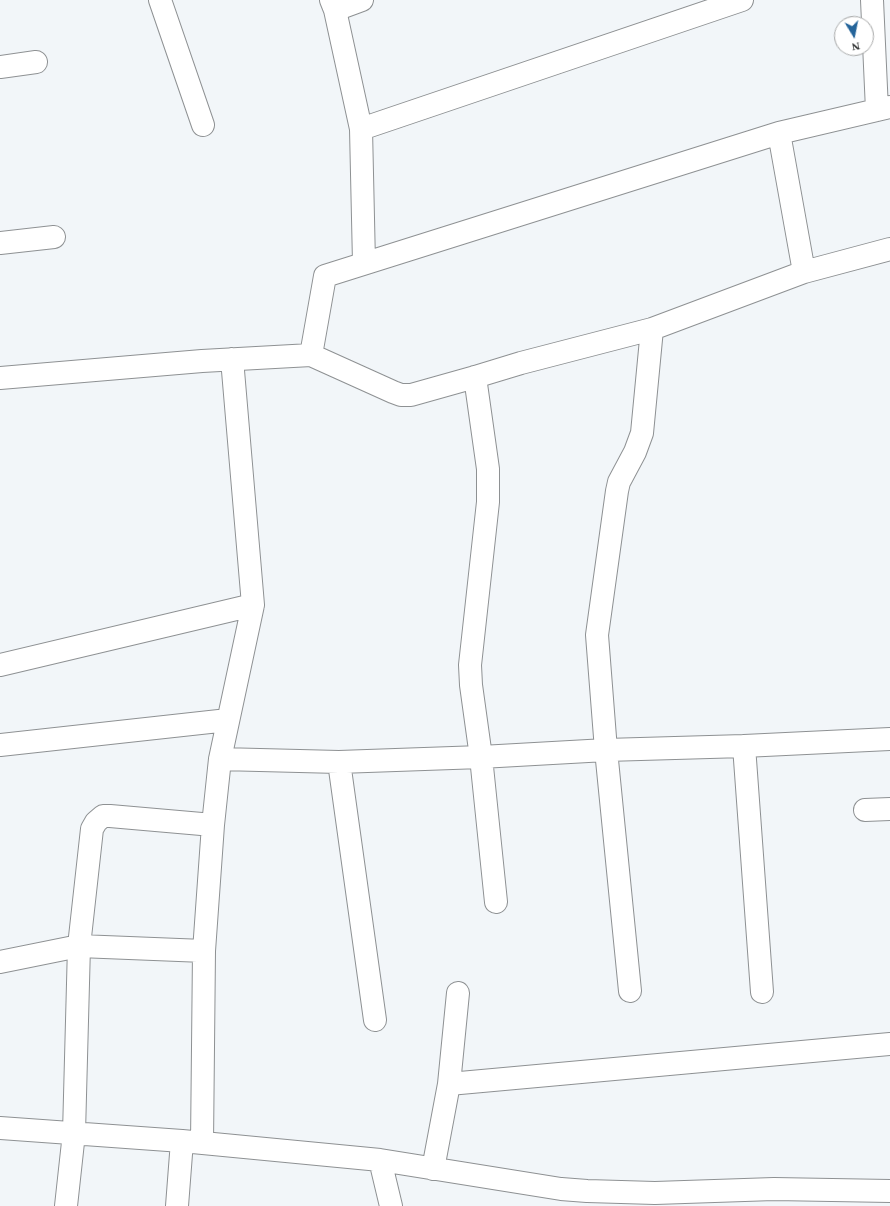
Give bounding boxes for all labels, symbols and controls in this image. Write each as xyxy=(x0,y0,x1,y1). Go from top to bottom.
north arrow xyxy=(834,16,874,56)
text: N xyxy=(851,40,861,53)

